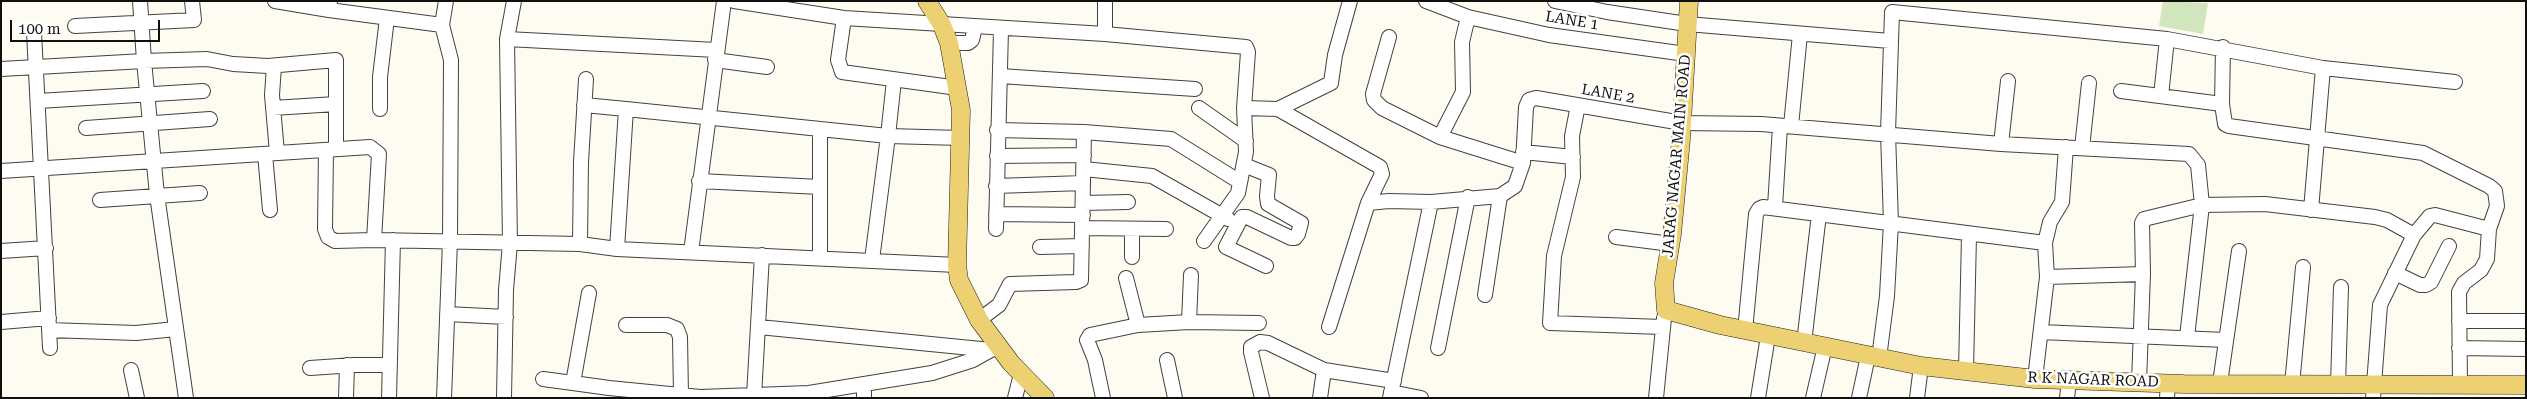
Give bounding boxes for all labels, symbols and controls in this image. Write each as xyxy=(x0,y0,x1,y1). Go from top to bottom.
street label: LANE 1 xyxy=(1544,8,1600,34)
scale bar xyxy=(12,10,162,42)
text: 100 m xyxy=(18,20,61,38)
street label: JARAG NAGAR MAIN ROAD xyxy=(1659,54,1695,258)
street label: LANE 2 xyxy=(1580,80,1636,108)
street label: R K NAGAR ROAD xyxy=(2027,369,2159,391)

